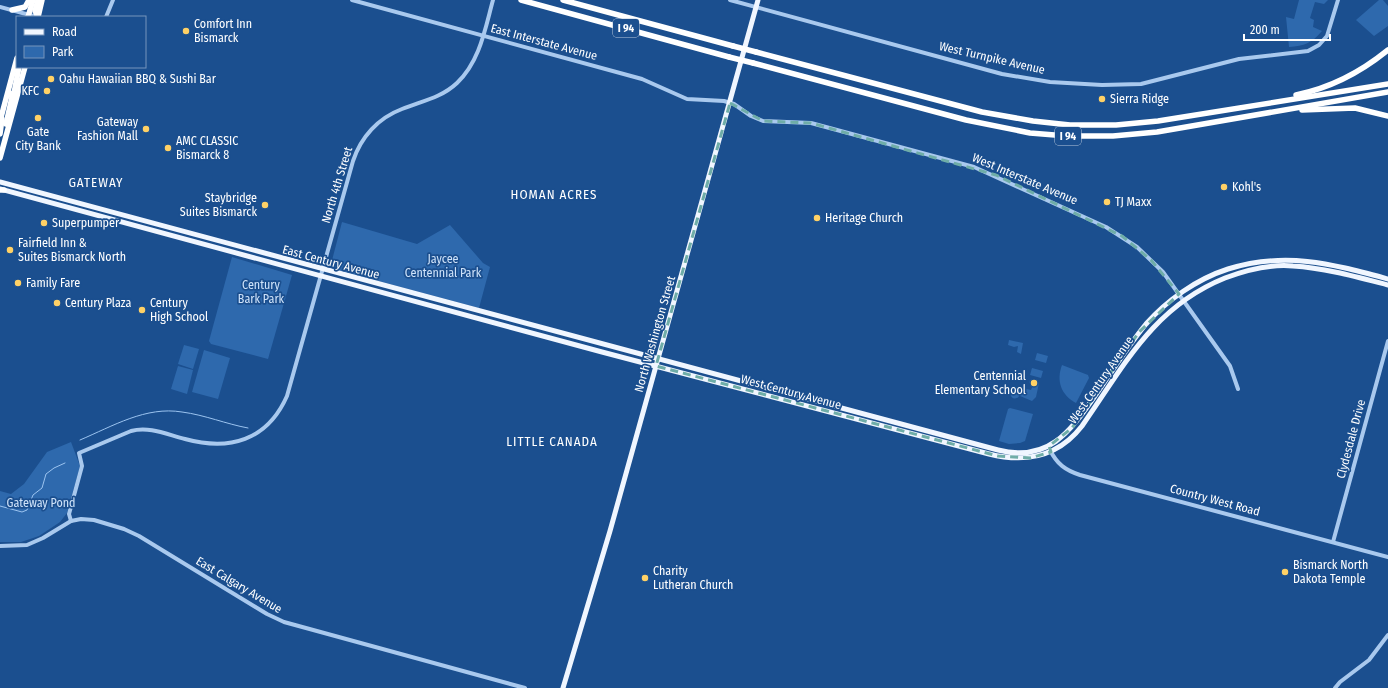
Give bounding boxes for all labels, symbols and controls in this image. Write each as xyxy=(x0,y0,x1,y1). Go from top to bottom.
legend xyxy=(16,16,146,68)
scale bar xyxy=(1244,16,1330,42)
place label: Comfort Inn Bismarck xyxy=(194,17,252,45)
road number: I 94 xyxy=(613,19,639,37)
street label: East Interstate Avenue xyxy=(489,21,599,63)
text: 200 m xyxy=(1250,23,1280,37)
text: Road xyxy=(52,25,77,39)
marker: Comfort Inn Bismarck xyxy=(181,26,191,36)
street label: West Turnpike Avenue xyxy=(938,39,1046,77)
text: Park xyxy=(52,45,74,59)
place label: Oahu Hawaiian BBQ & Sushi Bar xyxy=(59,72,217,86)
marker: Oahu Hawaiian BBQ & Sushi Bar xyxy=(46,74,56,84)
place label: KFC xyxy=(22,84,39,98)
marker: KFC xyxy=(42,86,52,96)
place label: Sierra Ridge xyxy=(1110,92,1169,106)
marker: Sierra Ridge xyxy=(1097,94,1107,104)
marker: Gate City Bank xyxy=(33,113,43,123)
place label: Gateway Fashion Mall xyxy=(77,115,139,143)
marker: Gateway Fashion Mall xyxy=(141,124,151,134)
place label: Gate City Bank xyxy=(15,125,61,153)
road number: I 94 xyxy=(1055,127,1081,145)
place label: AMC CLASSIC Bismarck 8 xyxy=(176,134,238,162)
marker: AMC CLASSIC Bismarck 8 xyxy=(163,143,173,153)
street label: North 4th Street xyxy=(319,145,355,225)
street label: West Interstate Avenue xyxy=(970,150,1080,208)
district label: GATEWAY xyxy=(68,175,124,190)
place label: Kohl's xyxy=(1232,180,1261,194)
marker: Kohl's xyxy=(1219,182,1229,192)
district label: HOMAN ACRES xyxy=(511,187,597,202)
place label: Staybridge Suites Bismarck xyxy=(180,191,257,219)
place label: TJ Maxx xyxy=(1115,195,1152,209)
marker: TJ Maxx xyxy=(1102,197,1112,207)
marker: Staybridge Suites Bismarck xyxy=(260,200,270,210)
place label: Heritage Church xyxy=(825,211,903,225)
marker: Heritage Church xyxy=(812,213,822,223)
place label: Superpumper xyxy=(52,216,120,230)
marker: Superpumper xyxy=(39,218,49,228)
place label: Fairfield Inn & Suites Bismarck North xyxy=(18,236,126,264)
street label: East Century Avenue xyxy=(281,242,381,282)
marker: Fairfield Inn & Suites Bismarck North xyxy=(5,245,15,255)
park label: Jaycee Centennial Park xyxy=(405,252,482,280)
street label: North Washington Street xyxy=(632,274,678,394)
place label: Family Fare xyxy=(26,276,80,290)
marker: Family Fare xyxy=(13,278,23,288)
park label: Century Bark Park xyxy=(238,278,285,306)
place label: Century Plaza xyxy=(65,296,131,310)
place label: Century High School xyxy=(150,296,208,324)
marker: Century Plaza xyxy=(52,298,62,308)
marker: Century High School xyxy=(137,305,147,315)
street label: West Century Avenue xyxy=(1066,334,1136,426)
place label: Centennial Elementary School xyxy=(935,369,1026,397)
street label: West Century Avenue xyxy=(739,372,843,412)
marker: Centennial Elementary School xyxy=(1029,378,1039,388)
street label: Clydesdale Drive xyxy=(1334,398,1368,480)
district label: LITTLE CANADA xyxy=(506,434,598,449)
street label: Country West Road xyxy=(1168,481,1262,519)
park label: Gateway Pond xyxy=(7,496,76,510)
street label: East Calgary Avenue xyxy=(193,554,285,616)
place label: Bismarck North Dakota Temple xyxy=(1293,558,1368,586)
place label: Charity Lutheran Church xyxy=(653,564,733,592)
marker: Bismarck North Dakota Temple xyxy=(1280,567,1290,577)
marker: Charity Lutheran Church xyxy=(640,573,650,583)

